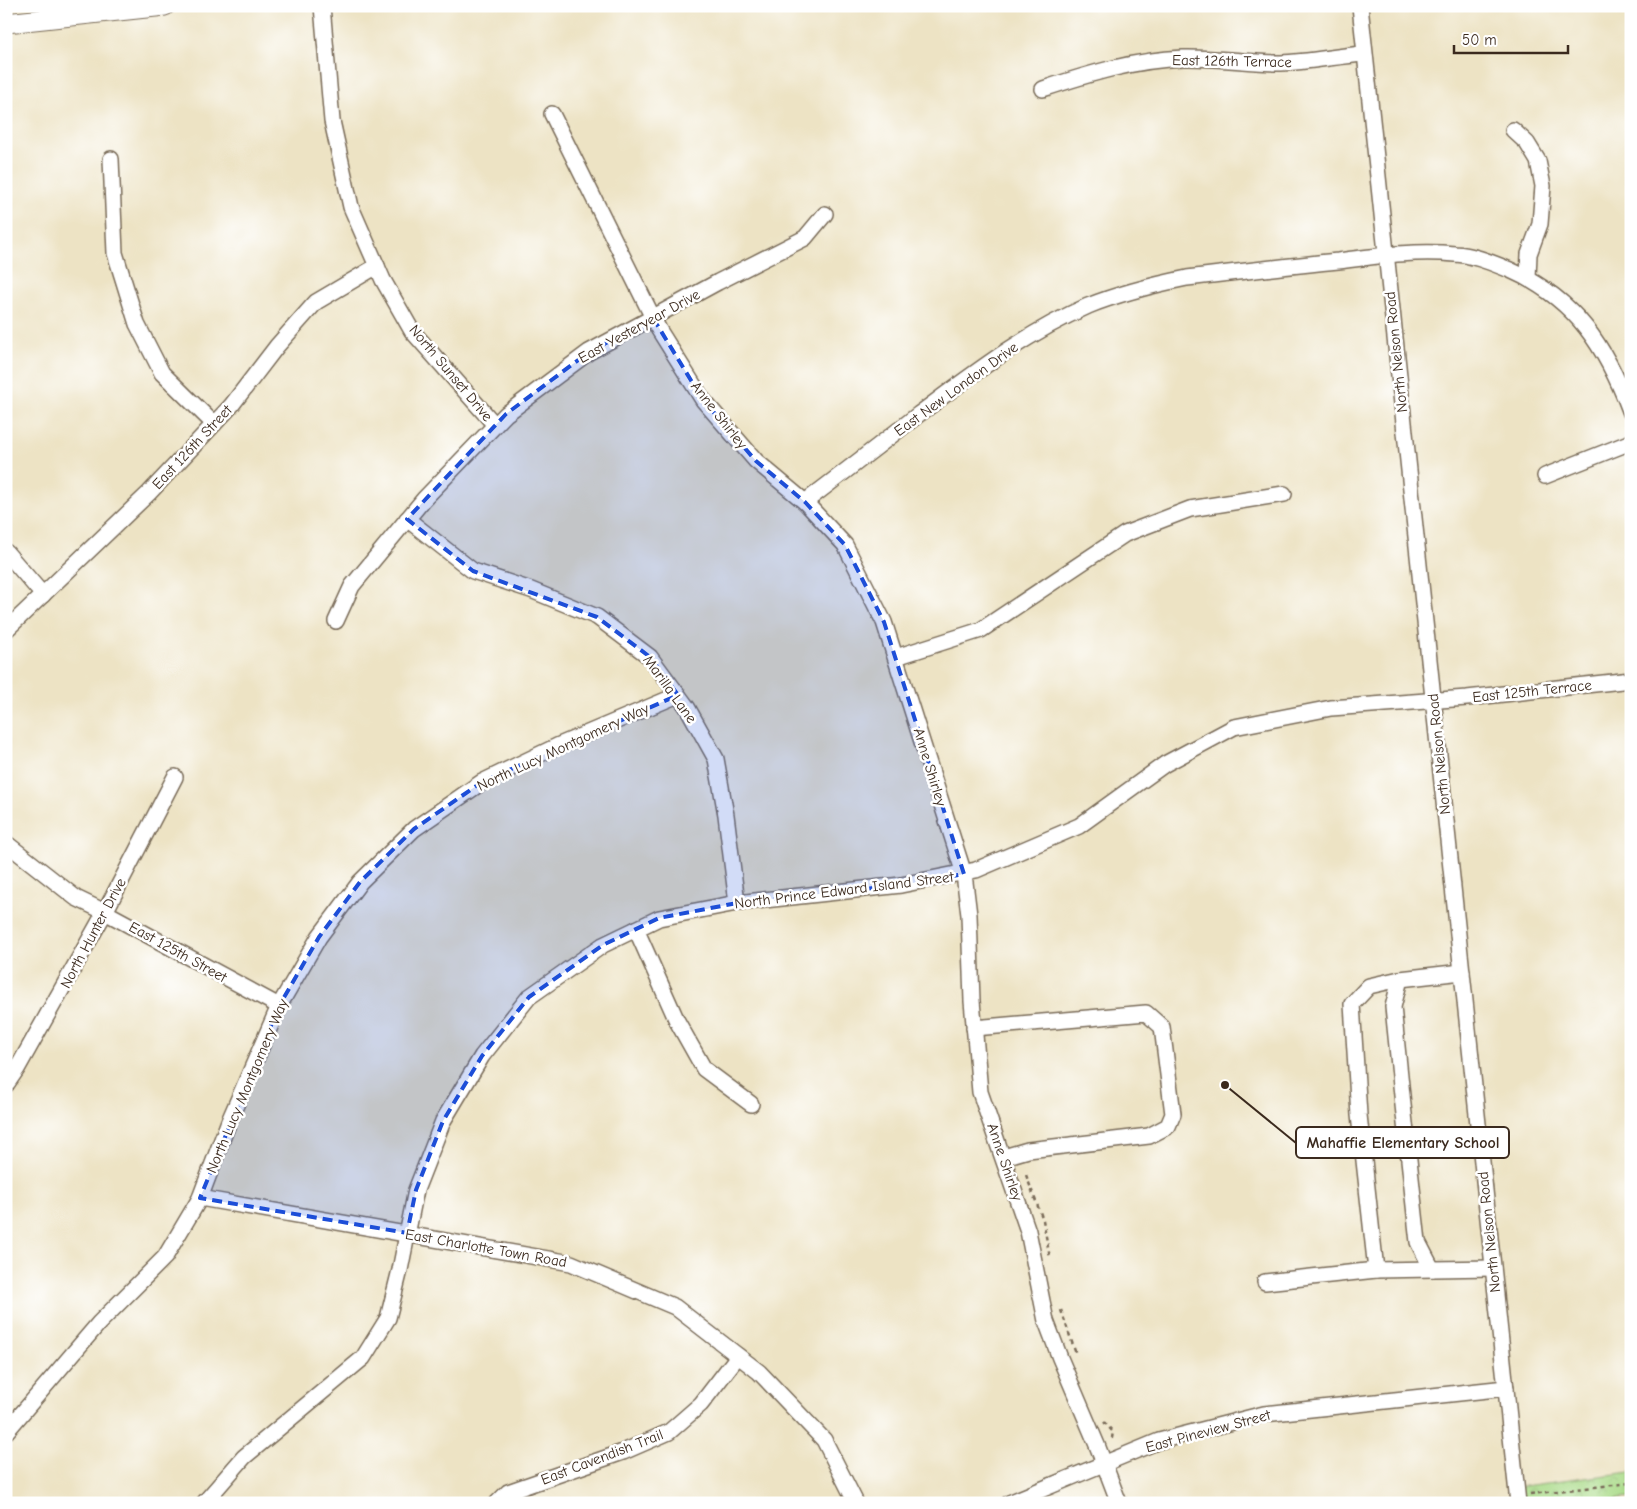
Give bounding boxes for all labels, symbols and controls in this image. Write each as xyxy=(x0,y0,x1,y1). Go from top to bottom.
scale bar xyxy=(1454,22,1568,54)
text: 50 m xyxy=(1462,31,1497,49)
street label: East 126th Terrace xyxy=(1172,51,1293,71)
street label: East Yesteryear Drive xyxy=(575,285,703,367)
street label: North Nelson Road xyxy=(1381,291,1411,413)
street label: North Sunset Drive xyxy=(405,321,497,425)
street label: East New London Drive xyxy=(891,338,1022,440)
street label: Anne Shirley xyxy=(687,378,751,453)
street label: East 126th Street xyxy=(148,400,236,493)
street label: Marilla Lane xyxy=(639,651,701,727)
street label: East 125th Terrace xyxy=(1471,676,1593,706)
street label: North Nelson Road xyxy=(1424,693,1454,815)
street label: North Lucy Montgomery Way xyxy=(474,699,652,795)
street label: Anne Shirley xyxy=(910,726,951,809)
street label: North Prince Edward Island Street xyxy=(733,868,955,912)
street label: North Hunter Drive xyxy=(56,874,130,991)
street label: East 125th Street xyxy=(126,918,231,987)
street label: North Lucy Montgomery Way xyxy=(202,996,292,1176)
street label: Anne Shirley xyxy=(983,1121,1027,1204)
callout: Mahaffie Elementary School xyxy=(1296,1127,1509,1158)
text: Mahaffie Elementary School xyxy=(1306,1134,1500,1152)
street label: North Nelson Road xyxy=(1474,1171,1504,1293)
street label: East Charlotte Town Road xyxy=(404,1225,568,1271)
street label: East Pineview Street xyxy=(1144,1405,1273,1456)
street label: East Cavendish Trail xyxy=(538,1425,666,1489)

